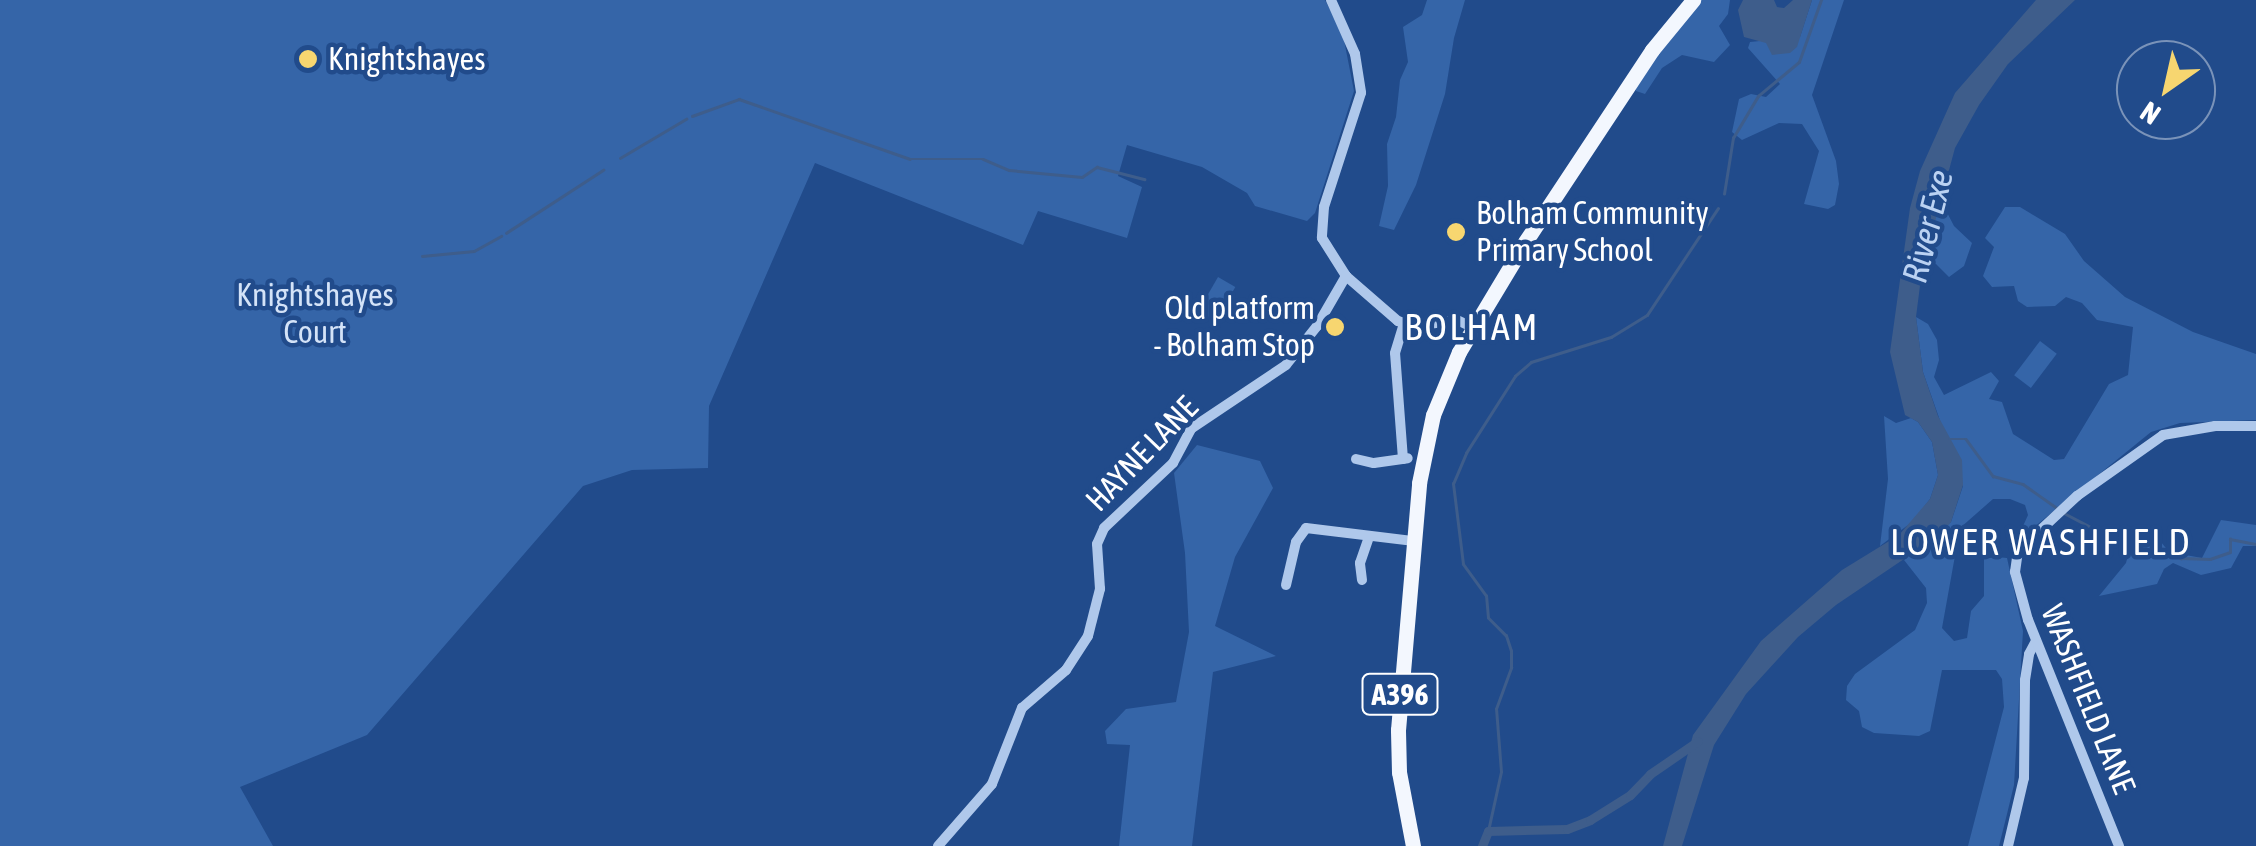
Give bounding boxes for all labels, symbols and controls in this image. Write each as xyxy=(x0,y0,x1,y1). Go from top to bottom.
place label: Knightshayes xyxy=(328,40,485,78)
north arrow xyxy=(2116,40,2216,140)
marker: Knightshayes xyxy=(297,48,319,70)
text: N xyxy=(2135,95,2166,131)
water label: River Exe xyxy=(1893,165,1961,287)
place label: Bolham Community Primary School xyxy=(1476,195,1709,270)
marker: Bolham Community Primary School xyxy=(1445,221,1467,243)
park label: Knightshayes Court xyxy=(236,277,394,352)
place label: Old platform - Bolham Stop xyxy=(1154,290,1315,365)
district label: BOLHAM xyxy=(1404,304,1540,350)
marker: Old platform - Bolham Stop xyxy=(1324,316,1346,338)
street label: HAYNE LANE xyxy=(1078,389,1206,519)
district label: LOWER WASHFIELD xyxy=(1890,519,2192,565)
street label: WASHFIELD LANE xyxy=(2033,599,2143,799)
road number: A396 xyxy=(1360,669,1440,719)

